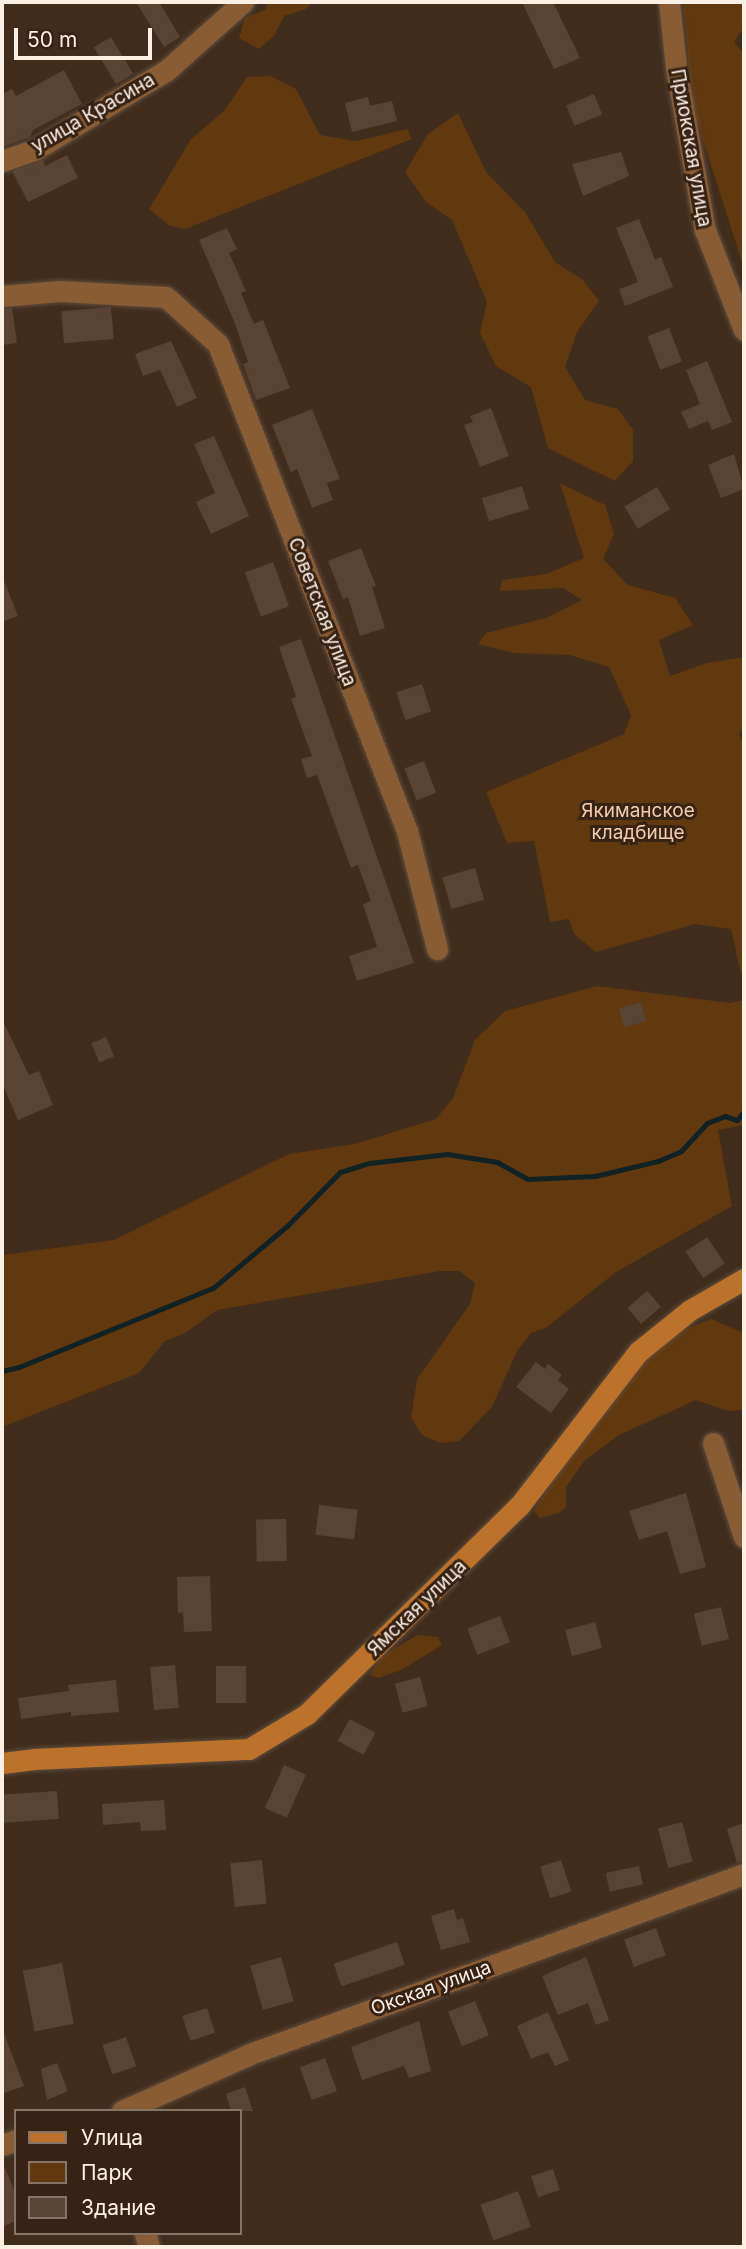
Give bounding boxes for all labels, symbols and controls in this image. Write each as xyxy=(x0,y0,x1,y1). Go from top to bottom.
scale bar xyxy=(18,14,156,58)
text: 50 m xyxy=(27,27,77,52)
street label: Приокская улица xyxy=(666,67,716,229)
street label: улица Красина xyxy=(27,68,159,158)
street label: Советская улица xyxy=(283,534,361,690)
park label: Якиманское кладбище xyxy=(581,800,695,844)
street label: Ямская улица xyxy=(363,1555,471,1661)
street label: Окская улица xyxy=(368,1956,494,2020)
legend xyxy=(14,2109,242,2235)
text: Улица xyxy=(81,2125,143,2150)
text: Парк xyxy=(81,2160,133,2185)
text: Здание xyxy=(81,2195,156,2220)

